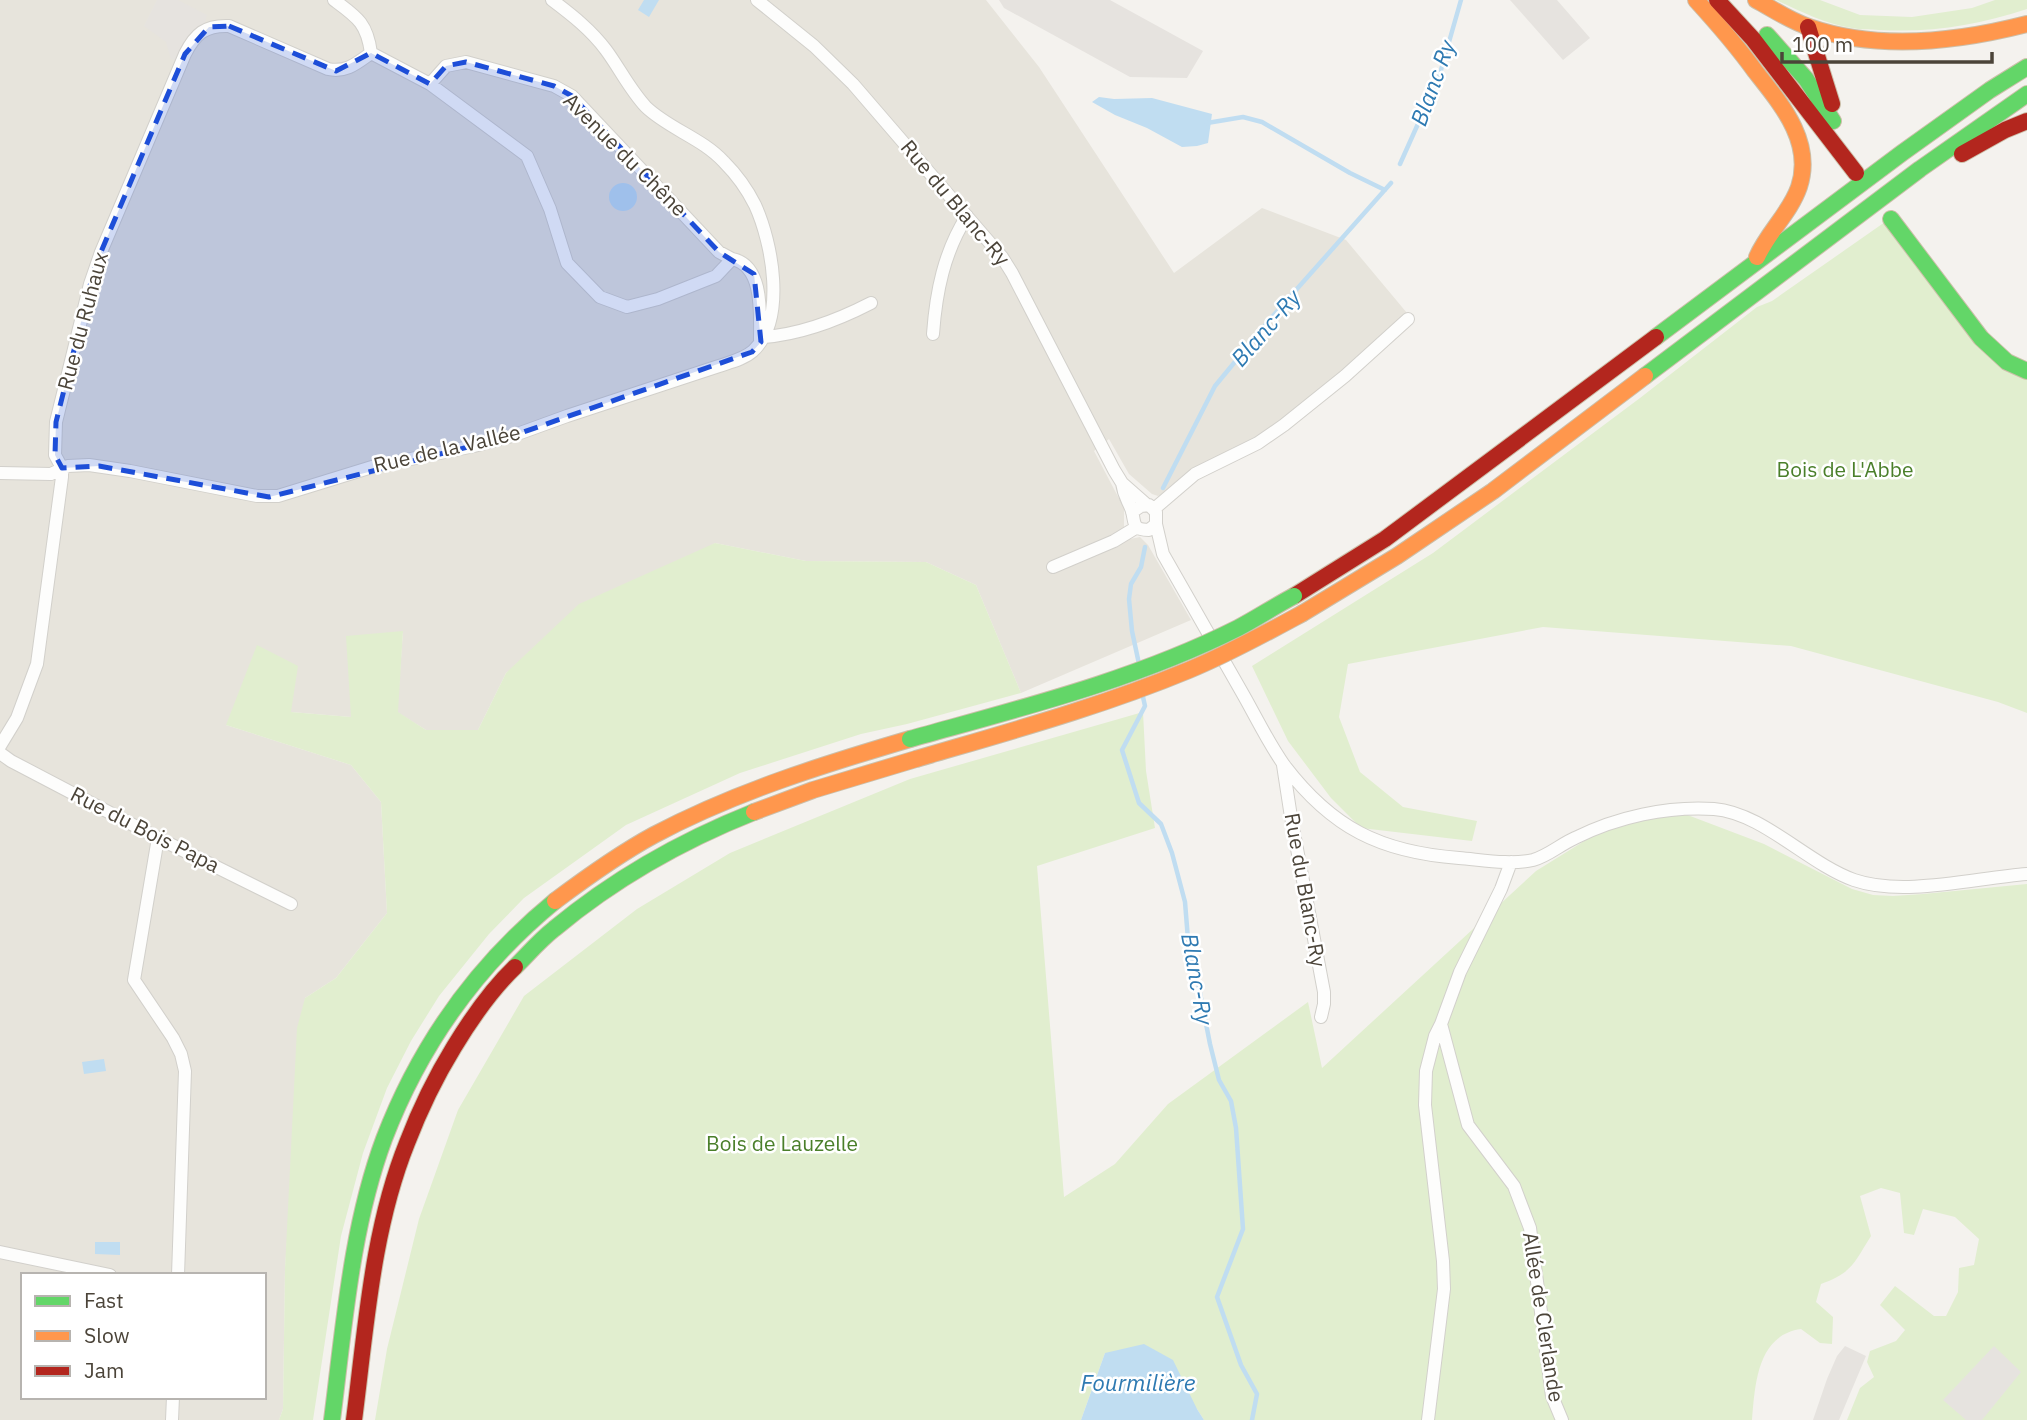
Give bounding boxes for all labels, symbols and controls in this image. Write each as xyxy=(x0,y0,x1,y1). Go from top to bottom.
scale bar xyxy=(1782,21,1992,65)
text: 100 m xyxy=(1792,30,1853,58)
water label: Blanc Ry xyxy=(1403,35,1462,130)
street label: Avenue du Chêne xyxy=(558,86,694,222)
street label: Rue du Blanc-Ry xyxy=(895,134,1017,272)
street label: Rue du Ruhaux xyxy=(50,248,114,393)
water label: Blanc-Ry xyxy=(1224,282,1307,372)
street label: Rue de la Vallée xyxy=(370,417,523,479)
park label: Bois de L'Abbe xyxy=(1776,455,1914,483)
street label: Rue du Bois Papa xyxy=(66,779,225,879)
street label: Rue du Blanc-Ry xyxy=(1279,810,1333,970)
water label: Blanc-Ry xyxy=(1175,931,1221,1028)
park label: Bois de Lauzelle xyxy=(706,1129,858,1157)
street label: Allée de Clerlande xyxy=(1517,1230,1571,1404)
legend xyxy=(21,1273,266,1399)
text: Fast xyxy=(84,1286,124,1314)
text: Slow xyxy=(84,1321,130,1349)
text: Jam xyxy=(84,1356,124,1384)
water label: Fourmilière xyxy=(1080,1367,1196,1397)

